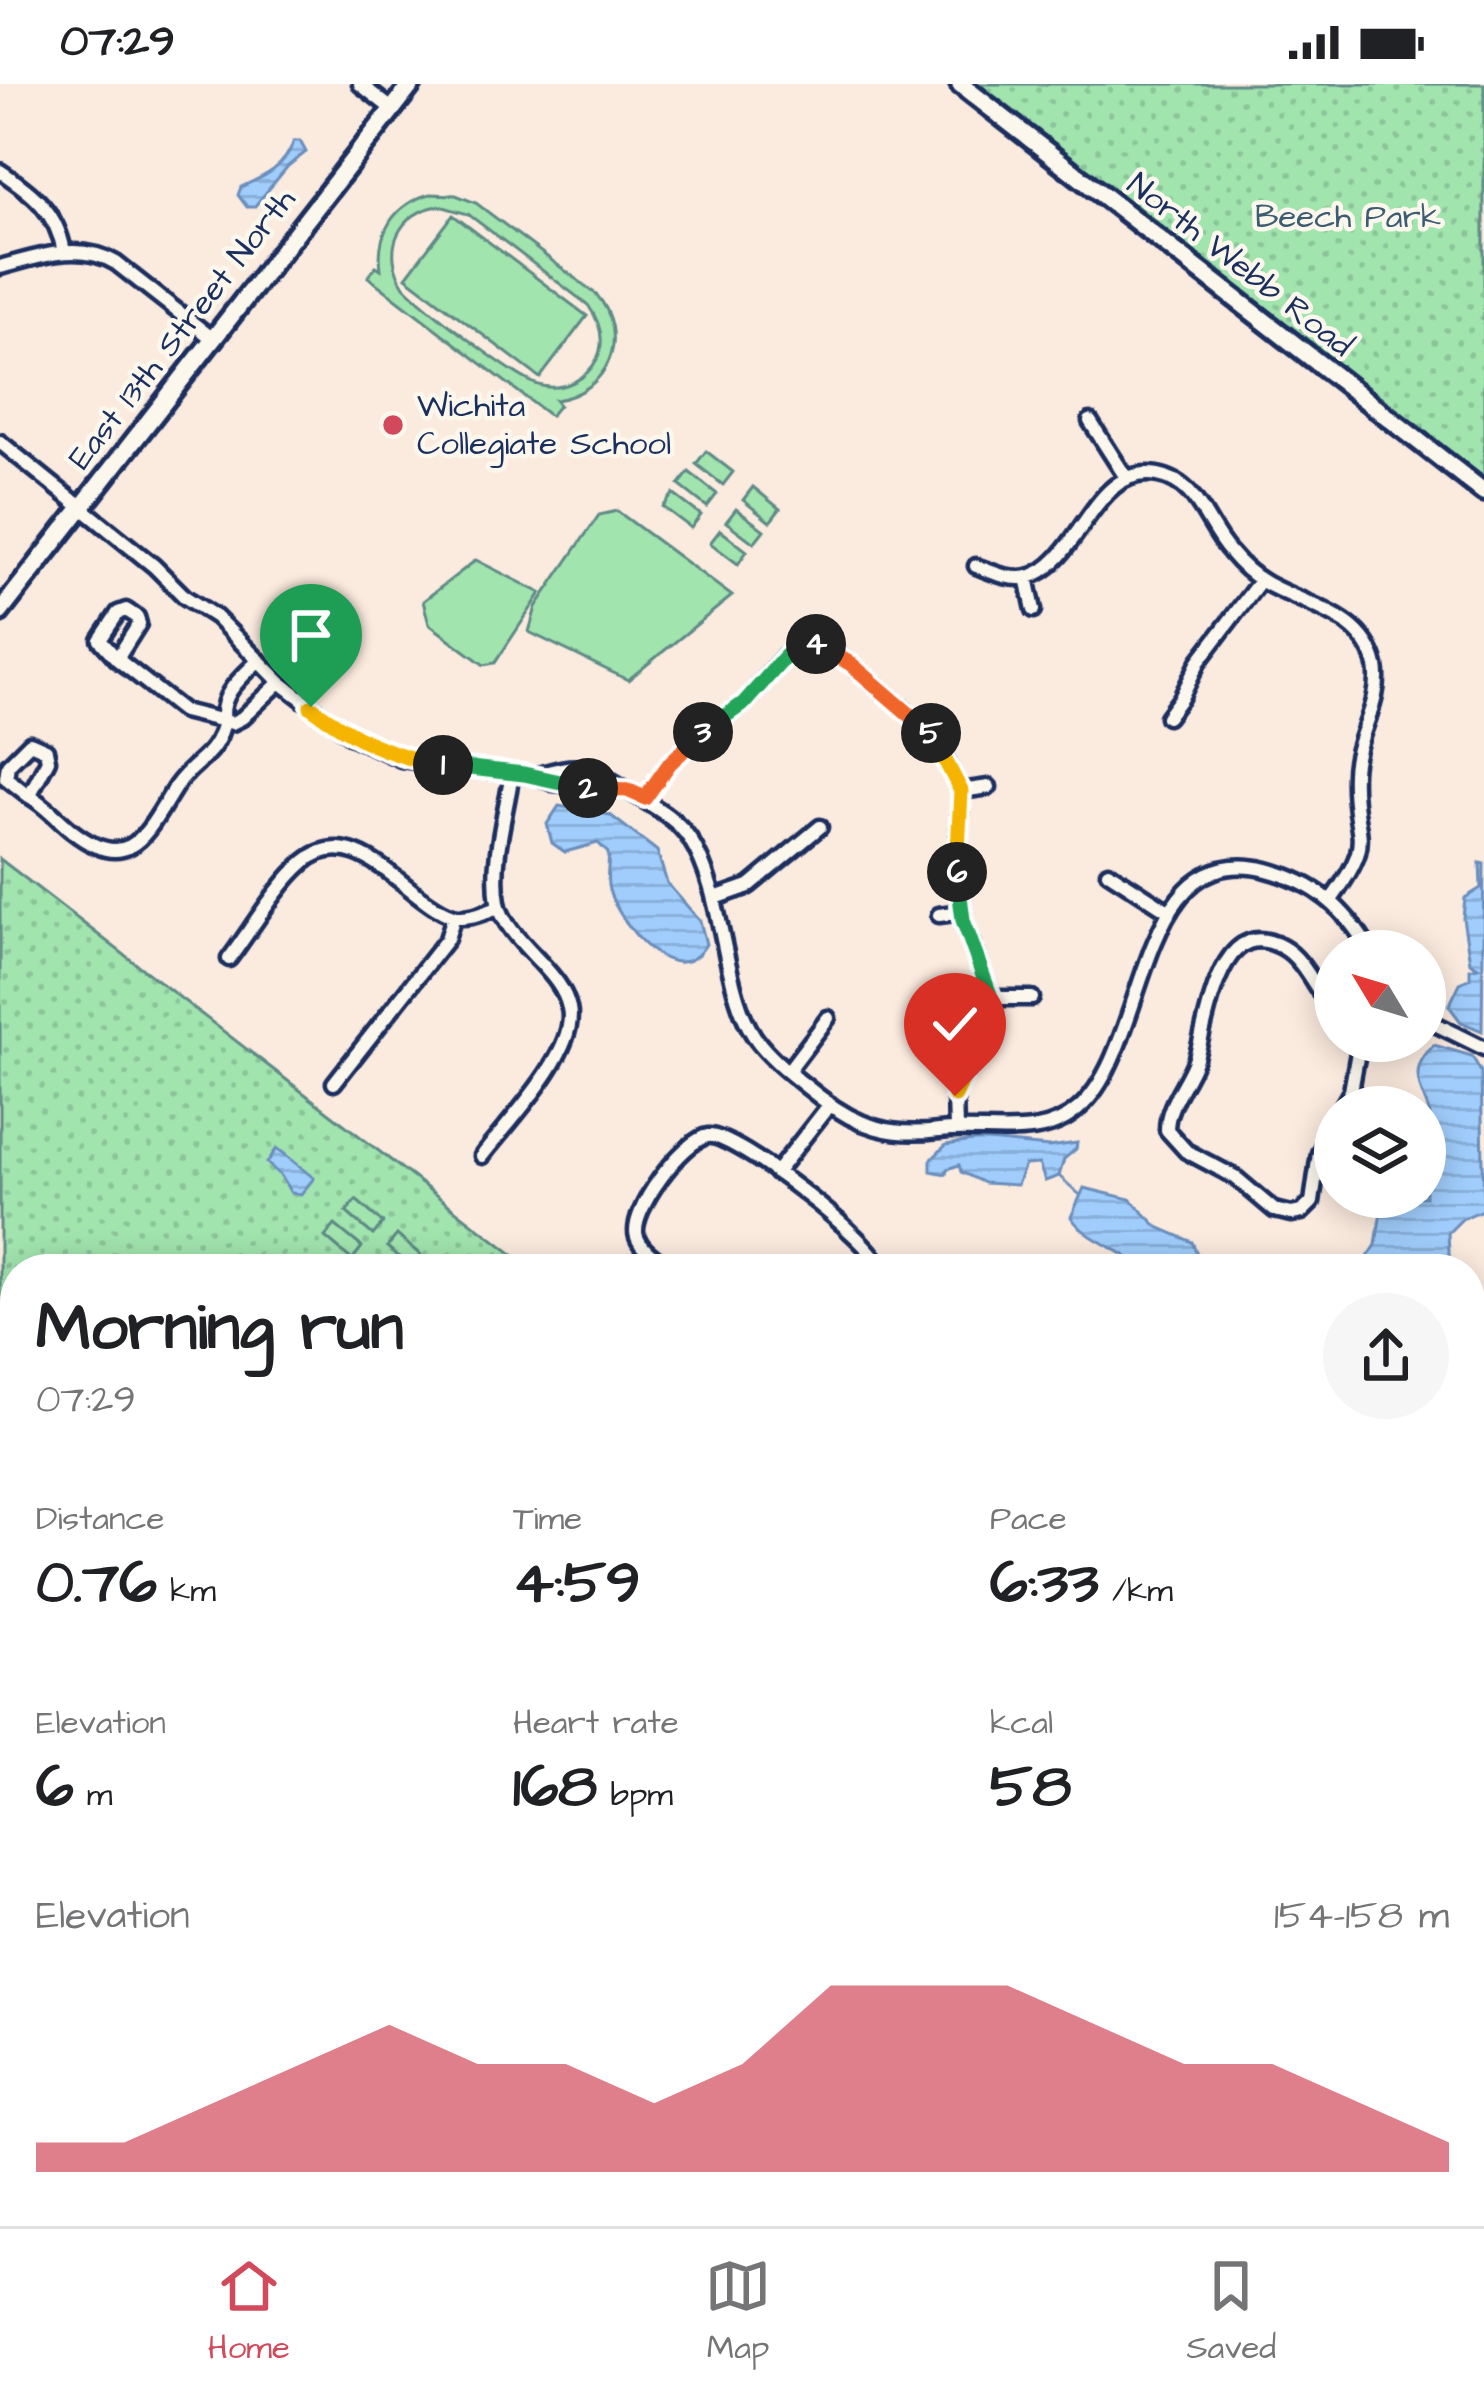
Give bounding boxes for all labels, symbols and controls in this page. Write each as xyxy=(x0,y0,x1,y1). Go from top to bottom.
text: 07:29 xyxy=(60,11,175,73)
street label: North Webb Road xyxy=(1117,162,1363,368)
street label: East 13th Street North xyxy=(58,178,307,479)
park label: Beech Park xyxy=(1255,194,1441,240)
place label: Wichita Collegiate School xyxy=(417,383,671,469)
marker: Wichita Collegiate School xyxy=(380,412,406,438)
pin xyxy=(260,584,362,707)
icon: arrive xyxy=(278,602,344,668)
pin: 4 xyxy=(786,614,846,674)
text: 4 xyxy=(805,621,827,667)
pin: 3 xyxy=(673,702,733,762)
pin: 5 xyxy=(901,703,961,763)
text: 3 xyxy=(695,709,711,755)
text: 5 xyxy=(919,710,943,756)
pin: 1 xyxy=(413,735,473,795)
text: 1 xyxy=(441,742,445,788)
pin: 2 xyxy=(558,758,618,818)
text: 2 xyxy=(579,765,597,811)
pin: 6 xyxy=(927,842,987,902)
text: 6 xyxy=(947,849,967,895)
north arrow xyxy=(1314,930,1446,1062)
map controls xyxy=(1314,930,1446,1218)
pin xyxy=(904,973,1006,1096)
icon: check xyxy=(922,991,988,1057)
button: layers xyxy=(1314,1086,1446,1218)
text: Morning run xyxy=(36,1283,404,1375)
button: share xyxy=(1323,1293,1449,1419)
text: 07:29 xyxy=(36,1374,136,1428)
text: Distance xyxy=(36,1496,164,1542)
text: Time xyxy=(513,1496,582,1542)
text: Pace xyxy=(990,1496,1067,1542)
text: 0.76 xyxy=(36,1542,157,1625)
text: 4:59 xyxy=(513,1542,641,1625)
text: 6:33 xyxy=(990,1542,1099,1625)
text: km xyxy=(157,1568,216,1614)
text: /km xyxy=(1099,1568,1173,1614)
text: Elevation xyxy=(36,1700,166,1746)
text: Heart rate xyxy=(513,1700,679,1746)
text: kcal xyxy=(990,1700,1053,1746)
text: 6 xyxy=(36,1746,74,1829)
text: 168 xyxy=(513,1746,597,1829)
text: 58 xyxy=(990,1746,1071,1829)
text: m xyxy=(74,1772,113,1818)
text: bpm xyxy=(597,1772,673,1818)
text: Elevation xyxy=(36,1890,190,1944)
text: 154–158 m xyxy=(1274,1890,1449,1944)
tab: Home xyxy=(208,2253,290,2371)
tab: Map xyxy=(705,2253,771,2371)
tab: Saved xyxy=(1186,2253,1276,2371)

